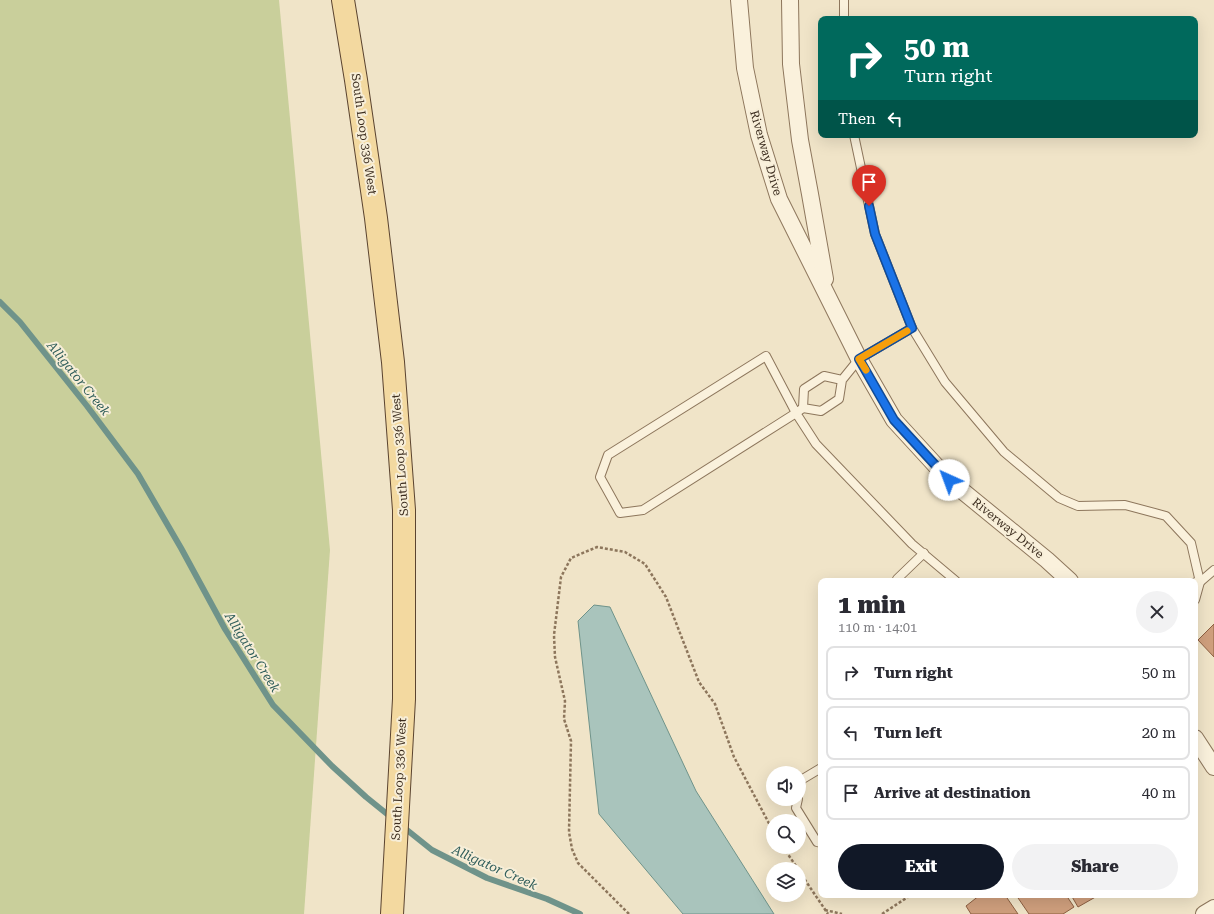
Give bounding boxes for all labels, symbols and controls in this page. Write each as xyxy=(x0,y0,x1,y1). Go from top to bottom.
text: 50 m xyxy=(904,31,969,64)
icon: right xyxy=(838,32,890,84)
text: Turn right xyxy=(904,65,992,86)
street label: South Loop 336 West xyxy=(349,72,380,196)
icon: left xyxy=(884,108,906,130)
street label: Riverway Drive xyxy=(747,109,785,198)
text: Then xyxy=(838,110,876,128)
pin xyxy=(852,165,886,206)
icon: arrive xyxy=(858,171,880,193)
water label: Alligator Creek xyxy=(43,337,114,419)
street label: South Loop 336 West xyxy=(389,393,411,517)
position arrow xyxy=(928,459,970,501)
street label: Riverway Drive xyxy=(969,495,1047,561)
text: 1 min xyxy=(838,591,905,619)
button: close xyxy=(1136,591,1178,633)
water label: Alligator Creek xyxy=(222,609,284,696)
text: 110 m · 14:01 xyxy=(838,620,917,635)
icon: right xyxy=(840,662,862,684)
text: Turn right xyxy=(874,664,953,682)
text: 50 m xyxy=(1142,664,1176,682)
street label: South Loop 336 West xyxy=(389,717,409,841)
icon: left xyxy=(840,722,862,744)
text: Turn left xyxy=(874,724,942,742)
text: 20 m xyxy=(1142,724,1176,742)
map controls xyxy=(766,766,806,902)
button: sound xyxy=(766,766,806,806)
icon: arrive xyxy=(840,782,862,804)
text: Arrive at destination xyxy=(874,784,1030,802)
text: 40 m xyxy=(1142,784,1176,802)
button: search xyxy=(766,814,806,854)
water label: Alligator Creek xyxy=(449,842,540,893)
button: Exit xyxy=(838,844,1004,890)
button: Share xyxy=(1012,844,1178,890)
button: layers xyxy=(766,862,806,902)

